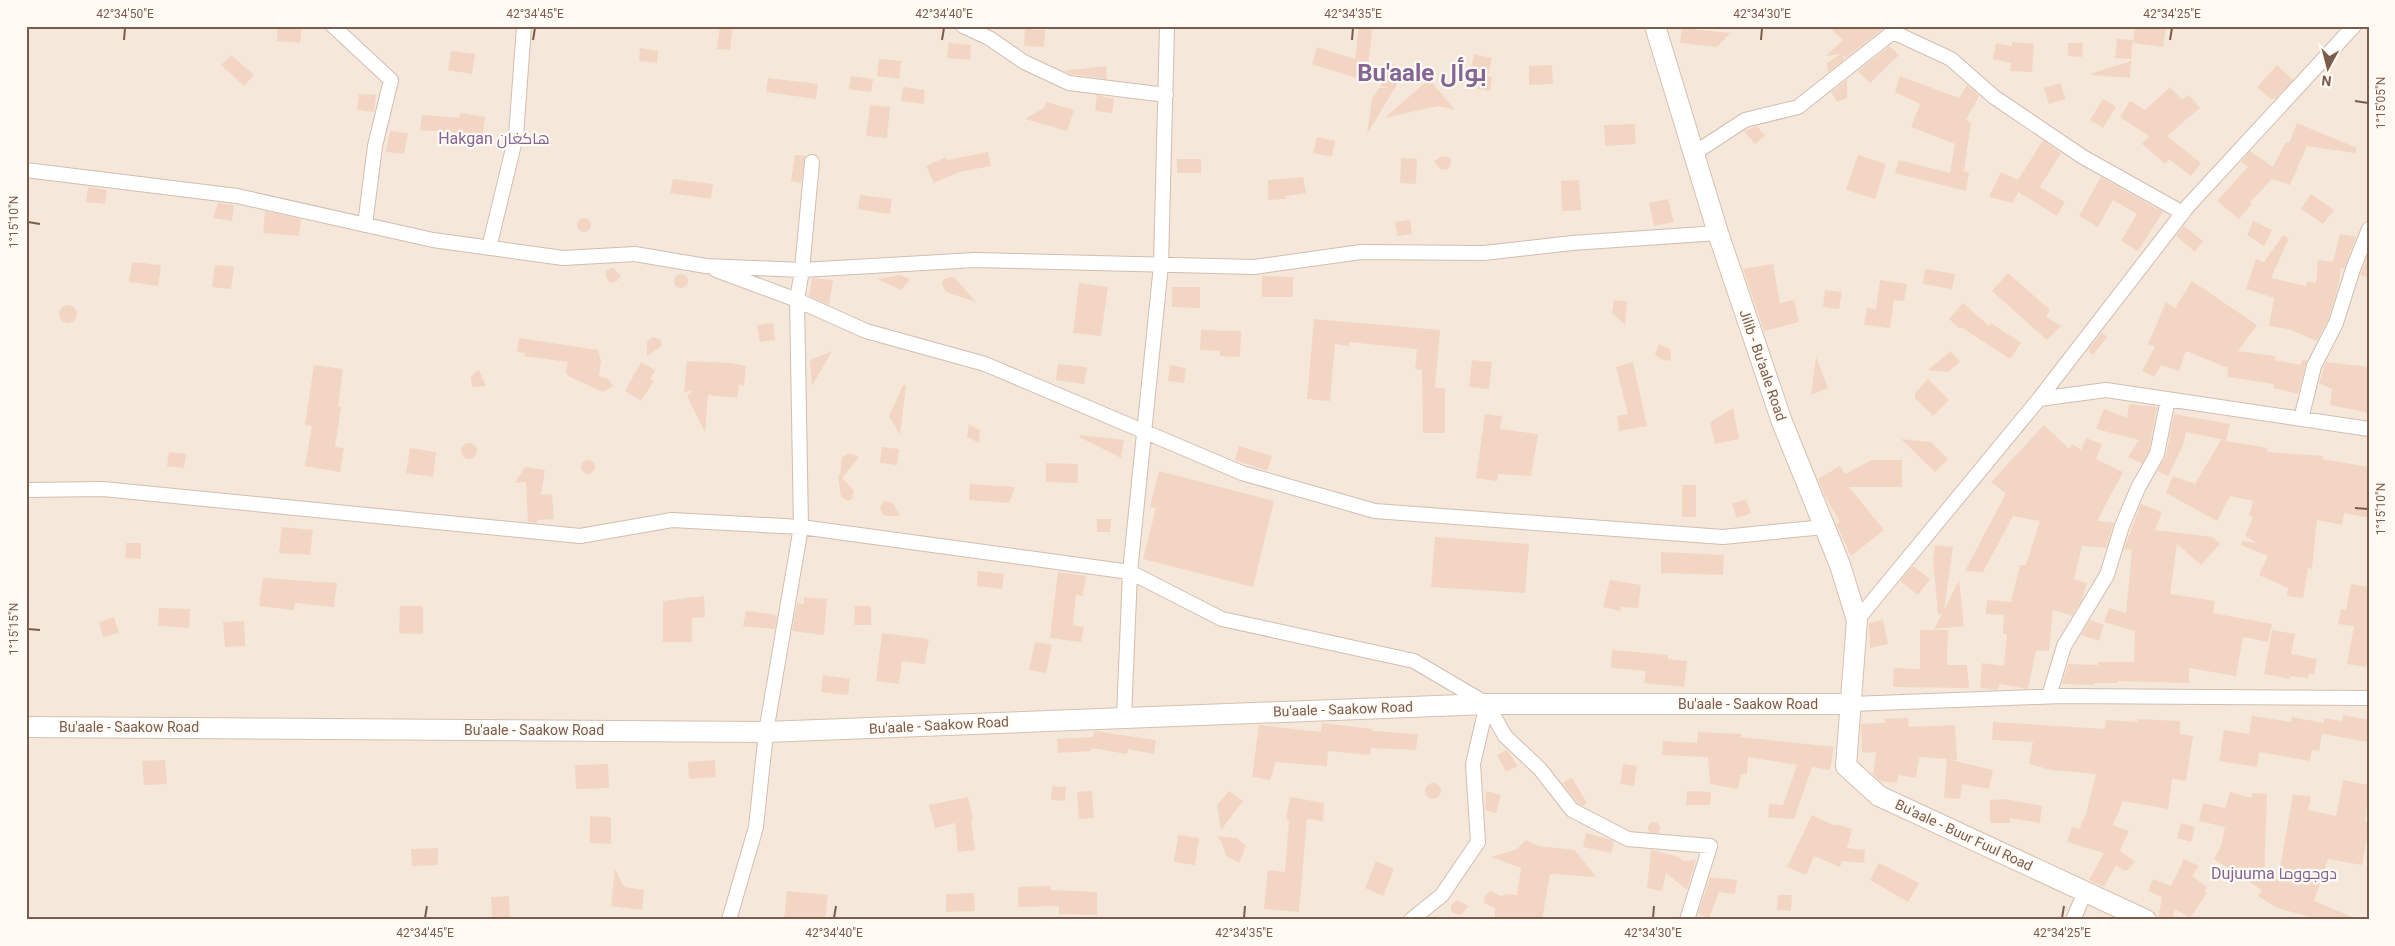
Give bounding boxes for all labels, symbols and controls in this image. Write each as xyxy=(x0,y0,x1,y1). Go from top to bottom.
text: 42°34'50"E xyxy=(96,7,154,21)
text: 42°34'45"E xyxy=(506,7,564,21)
text: 42°34'40"E xyxy=(915,7,973,21)
text: 42°34'35"E xyxy=(1324,7,1382,21)
text: 42°34'30"E xyxy=(1733,7,1791,21)
text: 42°34'25"E xyxy=(2143,7,2201,21)
north arrow xyxy=(2302,42,2352,92)
district label: Bu'aale بوأل xyxy=(1357,57,1487,87)
text: N xyxy=(2321,72,2332,89)
text: 1°15'05"N xyxy=(2374,77,2388,129)
district label: Hakgan هاكغان xyxy=(438,129,550,149)
text: 1°15'10"N xyxy=(7,196,21,248)
street label: Jilib - Bu'aale Road xyxy=(1736,307,1790,423)
text: 1°15'10"N xyxy=(2374,483,2388,535)
text: 1°15'15"N xyxy=(7,603,21,655)
street label: Bu'aale - Saakow Road xyxy=(1678,696,1818,712)
street label: Bu'aale - Saakow Road xyxy=(1273,699,1413,719)
street label: Bu'aale - Saakow Road xyxy=(869,713,1009,737)
street label: Bu'aale - Saakow Road xyxy=(59,719,199,735)
street label: Bu'aale - Saakow Road xyxy=(464,722,604,738)
street label: Bu'aale - Buur Fuul Road xyxy=(1893,796,2035,874)
district label: Dujuuma دوجووما xyxy=(2211,864,2337,883)
text: 42°34'45"E xyxy=(396,926,454,940)
text: 42°34'40"E xyxy=(805,926,863,940)
text: 42°34'35"E xyxy=(1215,926,1273,940)
text: 42°34'30"E xyxy=(1624,926,1682,940)
text: 42°34'25"E xyxy=(2033,926,2091,940)

